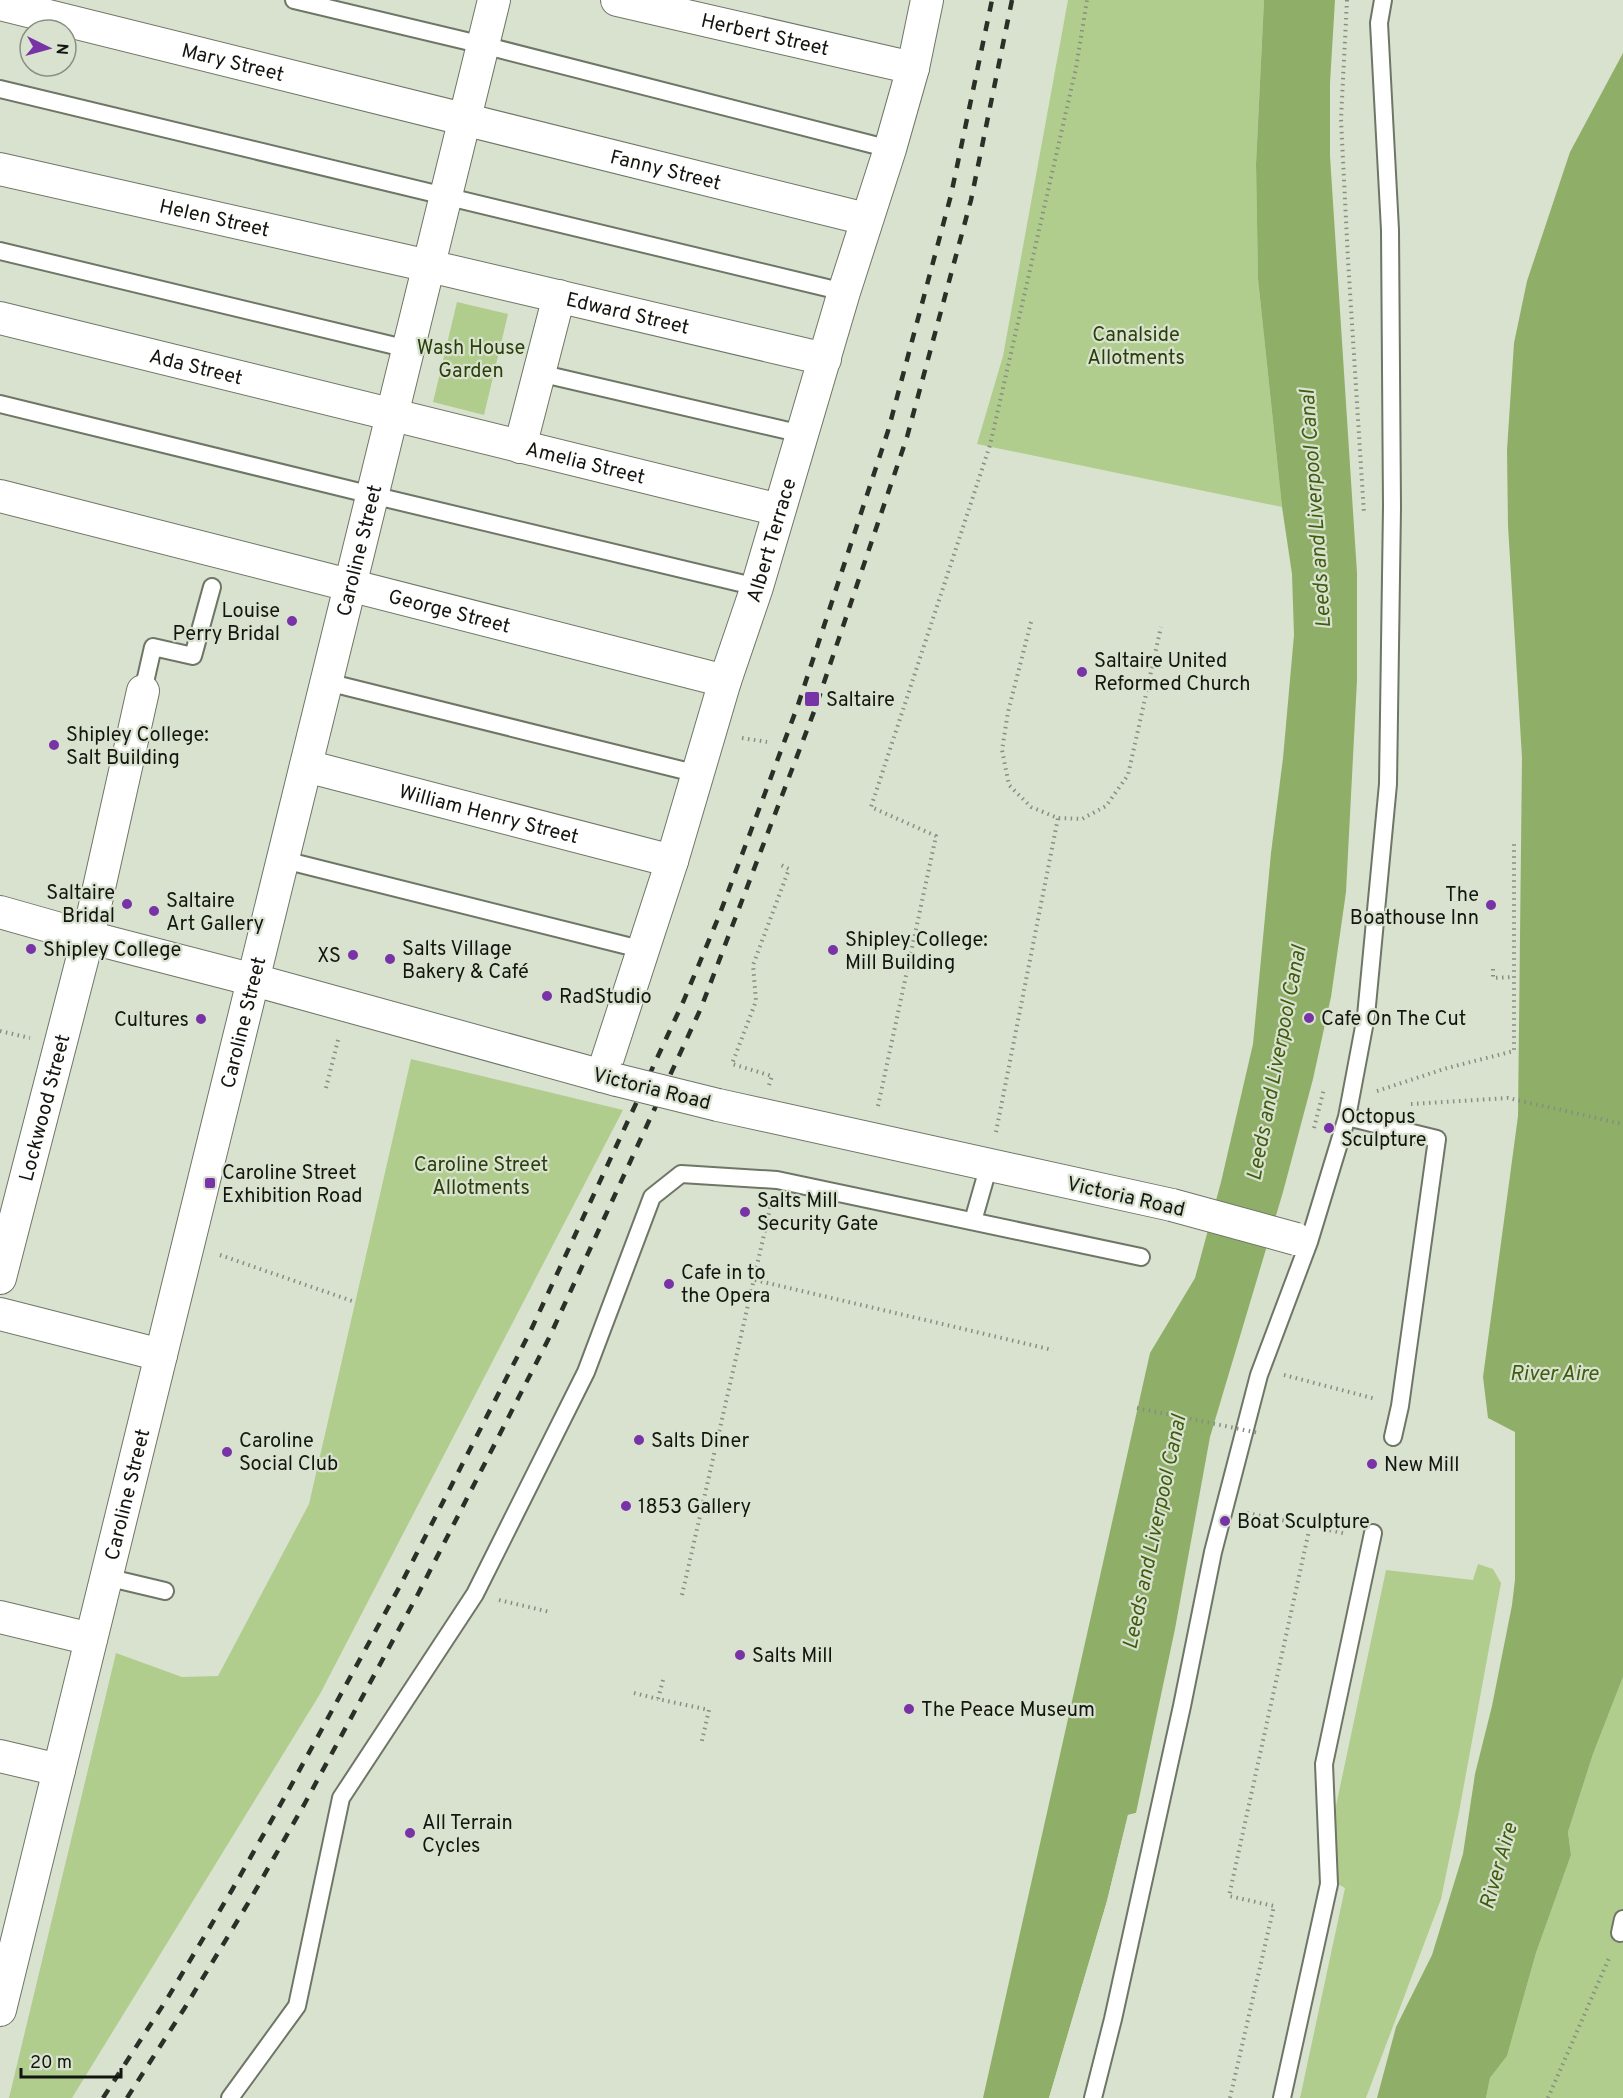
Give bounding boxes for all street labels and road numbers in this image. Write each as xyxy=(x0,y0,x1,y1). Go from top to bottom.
street label: Herbert Street xyxy=(698,9,831,63)
street label: Mary Street xyxy=(179,39,286,89)
street label: Fanny Street xyxy=(607,145,724,198)
street label: Helen Street xyxy=(157,194,272,245)
street label: Edward Street xyxy=(563,288,691,342)
street label: Ada Street xyxy=(146,344,245,392)
street label: Amelia Street xyxy=(523,437,647,491)
street label: Albert Terrace xyxy=(742,475,803,606)
street label: Caroline Street xyxy=(332,482,389,619)
street label: George Street xyxy=(385,585,513,641)
street label: William Henry Street xyxy=(396,780,581,851)
street label: Caroline Street xyxy=(216,954,273,1091)
street label: Lockwood Street xyxy=(14,1032,77,1184)
street label: Victoria Road xyxy=(590,1063,713,1117)
street label: Victoria Road xyxy=(1064,1172,1187,1224)
street label: Caroline Street xyxy=(100,1426,157,1563)

